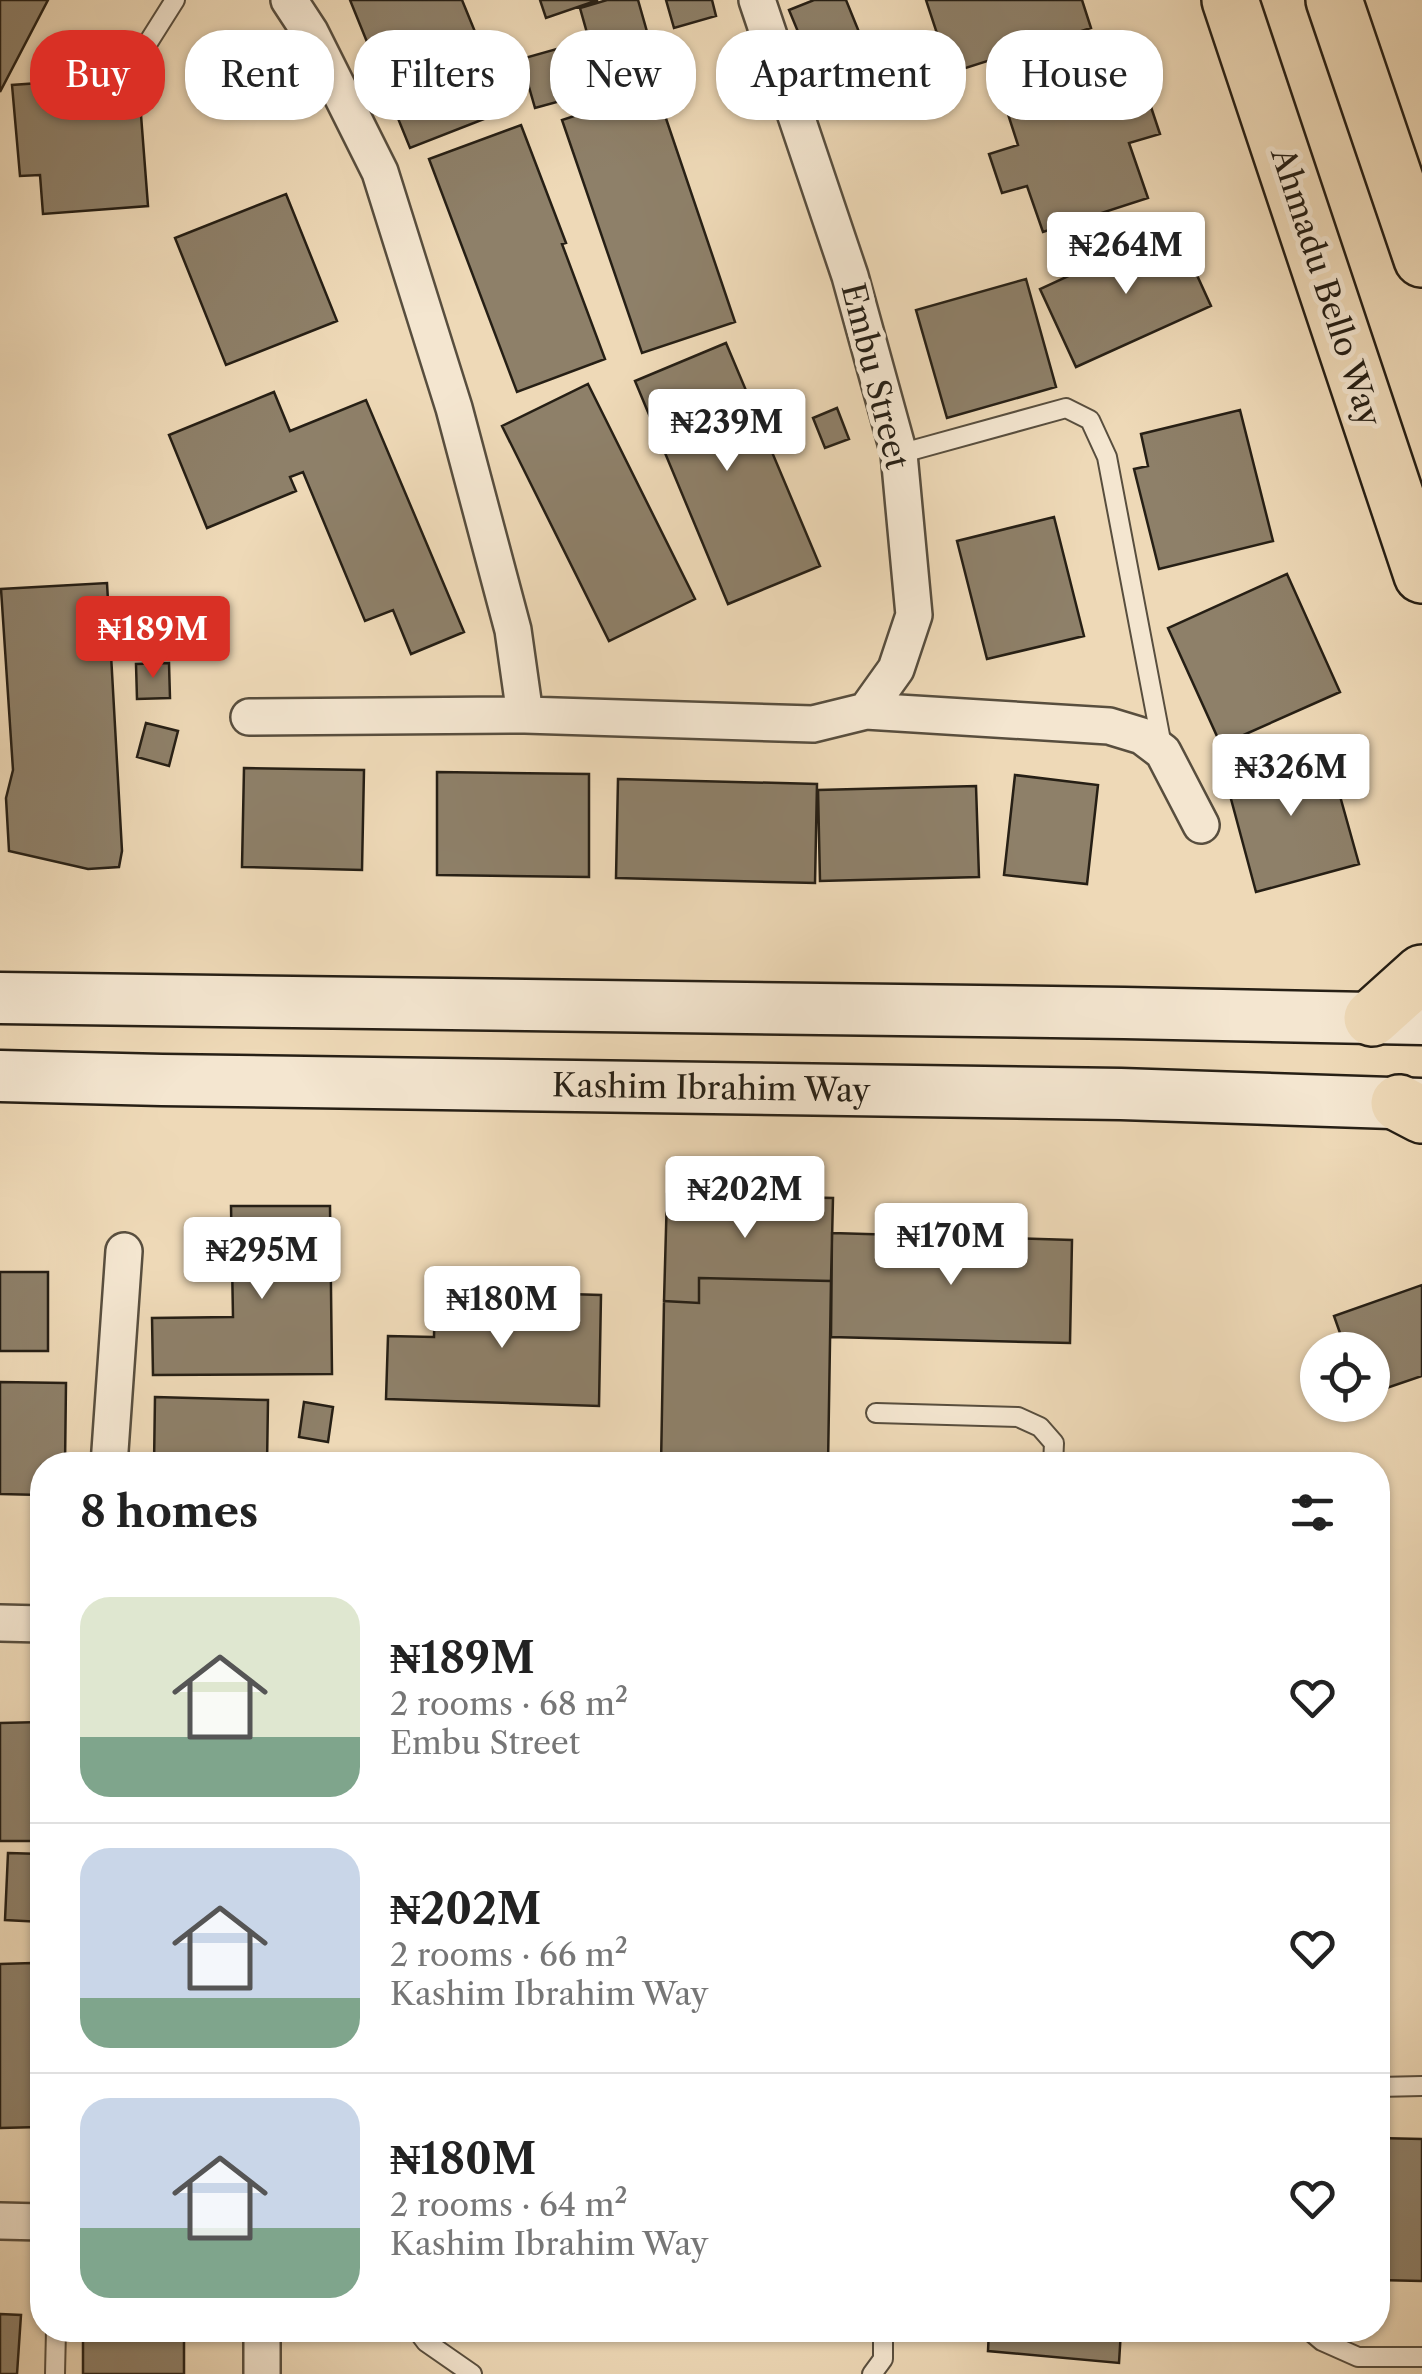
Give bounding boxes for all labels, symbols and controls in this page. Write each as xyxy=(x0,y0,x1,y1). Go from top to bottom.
chip: Buy xyxy=(30,30,165,120)
chip: Rent xyxy=(185,30,334,120)
chip: Filters xyxy=(354,30,530,120)
chip: New xyxy=(550,30,696,120)
chip: Apartment xyxy=(716,30,966,120)
chip: House xyxy=(986,30,1163,120)
street label: Ahmadu Bello Way xyxy=(1263,142,1390,432)
pin: ₦264M xyxy=(1056,212,1196,297)
text: ₦264M xyxy=(1069,225,1183,264)
street label: Embu Street xyxy=(834,279,918,473)
pin: ₦239M xyxy=(657,389,797,474)
text: ₦239M xyxy=(670,402,784,441)
pin: ₦189M xyxy=(83,596,223,681)
text: ₦189M xyxy=(98,609,208,648)
pin: ₦326M xyxy=(1221,734,1361,819)
text: ₦326M xyxy=(1234,747,1348,786)
street label: Kashim Ibrahim Way xyxy=(552,1065,872,1110)
pin: ₦202M xyxy=(675,1156,815,1241)
text: ₦202M xyxy=(687,1169,803,1208)
pin: ₦170M xyxy=(881,1203,1021,1288)
text: ₦170M xyxy=(897,1216,1005,1255)
pin: ₦295M xyxy=(192,1217,332,1302)
text: ₦295M xyxy=(206,1230,318,1269)
pin: ₦180M xyxy=(432,1266,572,1351)
text: ₦180M xyxy=(446,1279,558,1318)
map controls xyxy=(1300,1332,1390,1422)
button: locate xyxy=(1300,1332,1390,1422)
icon: filters xyxy=(1285,1485,1340,1540)
text: 8 homes xyxy=(80,1486,258,1538)
text: ₦189M xyxy=(390,1632,535,1684)
icon: home xyxy=(160,1637,280,1757)
icon: heart xyxy=(1285,1670,1340,1725)
text: 2 rooms · 68 m² xyxy=(390,1684,628,1723)
text: Embu Street xyxy=(390,1723,580,1762)
text: ₦202M xyxy=(390,1883,541,1935)
icon: home xyxy=(160,1888,280,2008)
icon: heart xyxy=(1285,1921,1340,1976)
text: 2 rooms · 66 m² xyxy=(390,1935,628,1974)
text: Kashim Ibrahim Way xyxy=(390,1974,708,2013)
text: ₦180M xyxy=(390,2133,536,2185)
icon: home xyxy=(160,2138,280,2258)
icon: heart xyxy=(1285,2171,1340,2226)
text: 2 rooms · 64 m² xyxy=(390,2185,628,2224)
text: Kashim Ibrahim Way xyxy=(390,2224,708,2263)

